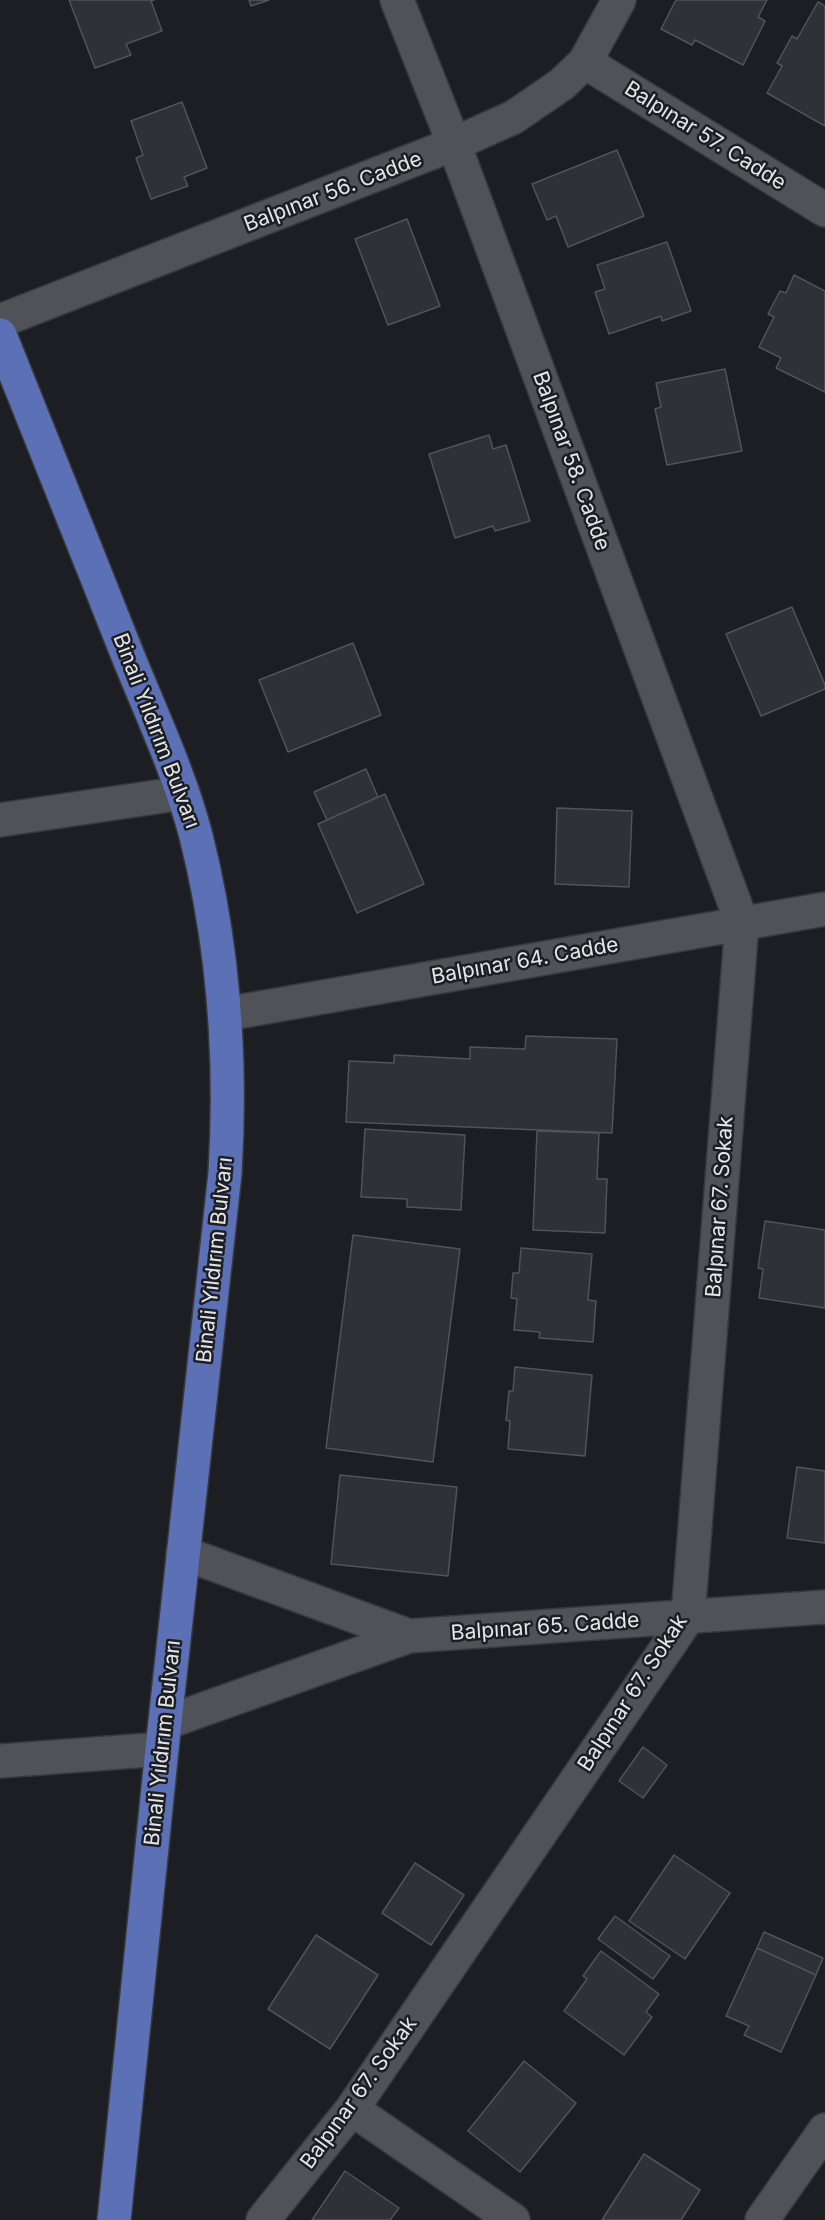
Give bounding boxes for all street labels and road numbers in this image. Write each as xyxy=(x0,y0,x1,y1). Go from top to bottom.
street label: Balpınar 57. Cadde xyxy=(620,76,790,196)
street label: Balpınar 56. Cadde xyxy=(240,146,426,238)
street label: Balpınar 58. Cadde xyxy=(527,368,615,554)
street label: Binali Yıldırım Bulvarı xyxy=(107,630,205,832)
street label: Balpınar 64. Cadde xyxy=(430,932,620,990)
street label: Balpınar 67. Sokak xyxy=(701,1115,739,1299)
street label: Binali Yıldırım Bulvarı xyxy=(192,1156,238,1364)
street label: Balpınar 65. Cadde xyxy=(450,1608,640,1646)
street label: Balpınar 67. Sokak xyxy=(573,1610,693,1776)
street label: Binali Yıldırım Bulvarı xyxy=(140,1639,186,1847)
street label: Balpınar 67. Sokak xyxy=(295,2012,423,2174)

